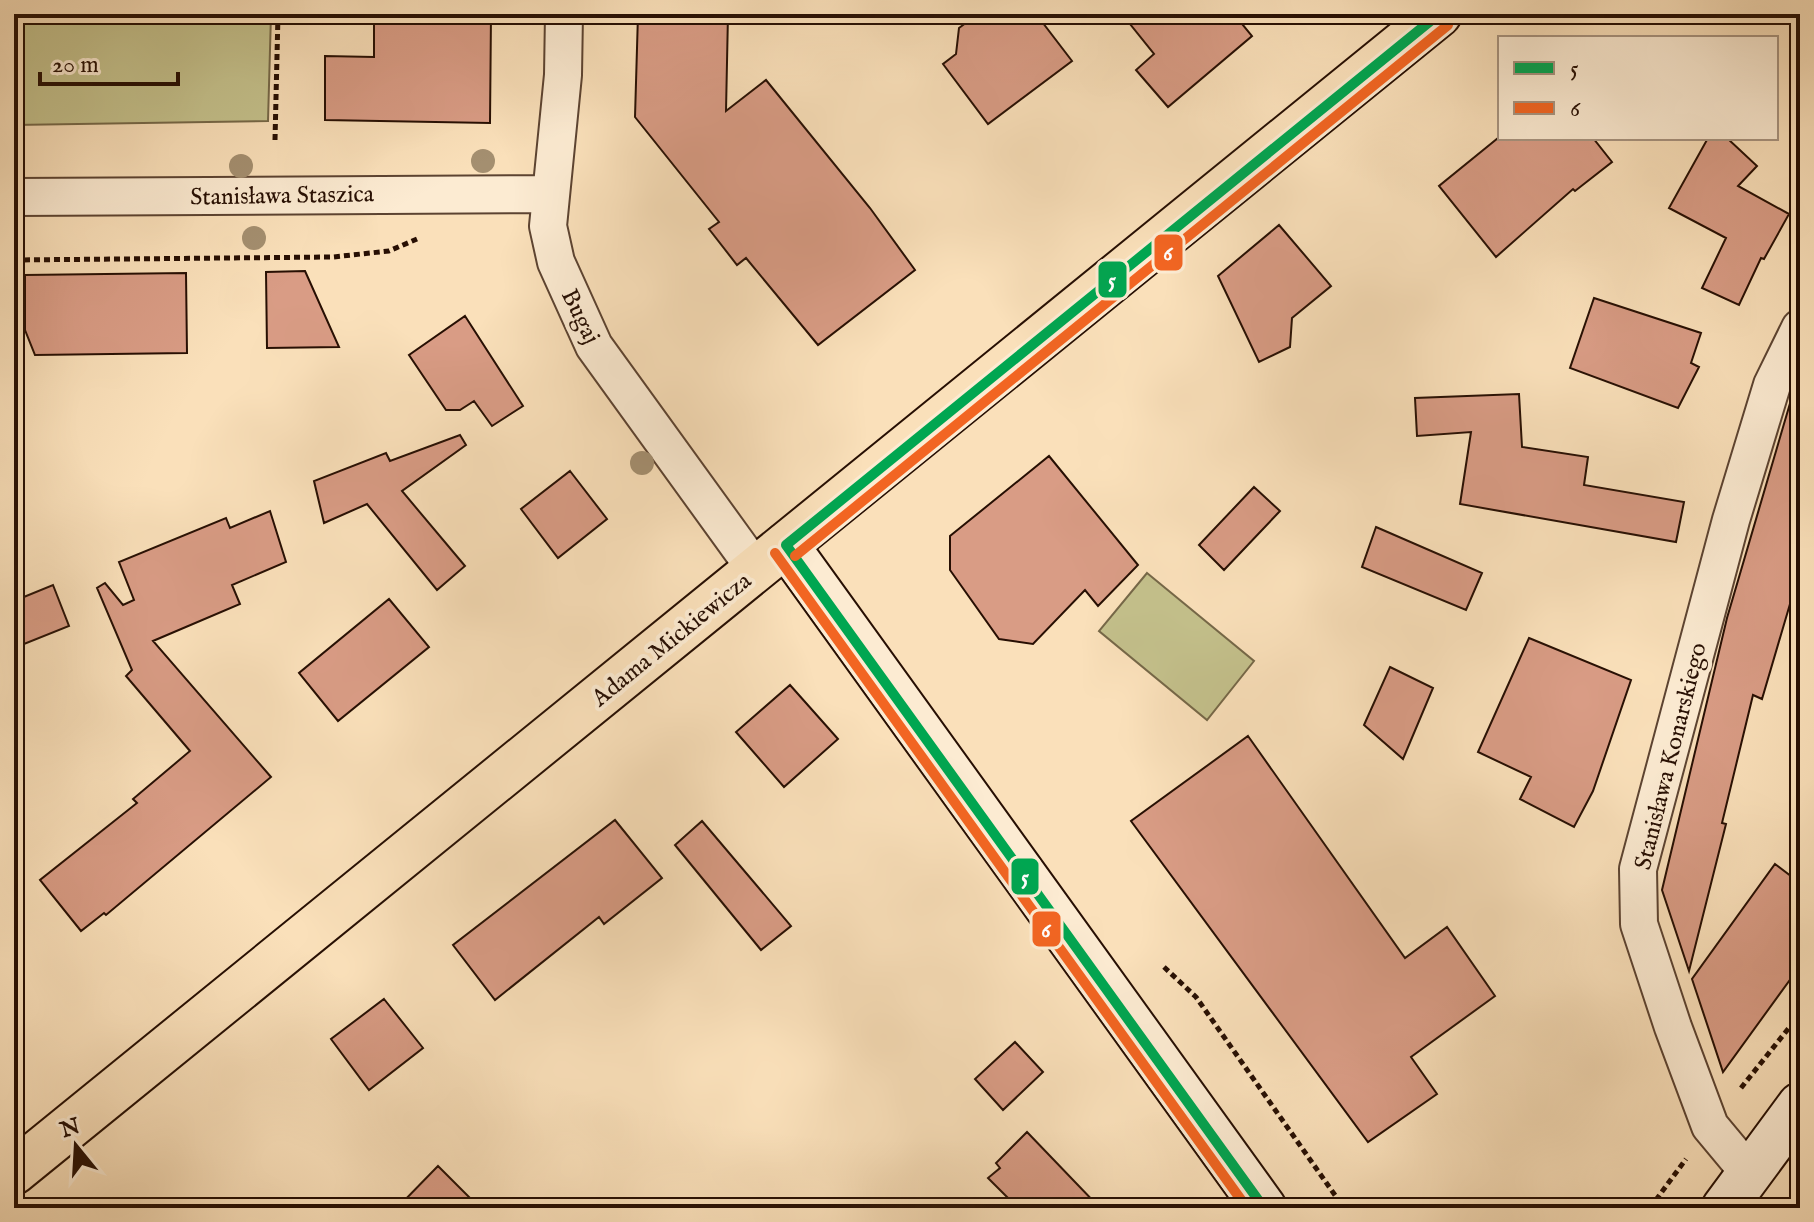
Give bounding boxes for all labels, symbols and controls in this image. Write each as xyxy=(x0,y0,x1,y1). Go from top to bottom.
scale bar xyxy=(40,36,178,86)
legend xyxy=(1498,36,1778,140)
text: 20 m xyxy=(52,50,99,81)
text: 5 xyxy=(1570,54,1579,85)
text: 6 xyxy=(1570,94,1581,125)
street label: Stanisława Staszica xyxy=(190,179,375,214)
line badge: 6 xyxy=(1153,233,1184,272)
text: 6 xyxy=(1163,240,1174,268)
line badge: 5 xyxy=(1097,260,1128,299)
text: 5 xyxy=(1108,267,1116,295)
street label: Bugaj xyxy=(553,284,606,349)
street label: Adama Mickiewicza xyxy=(585,566,759,715)
street label: Stanisława Konarskiego xyxy=(1628,639,1715,873)
line badge: 5 xyxy=(1010,857,1040,896)
text: 5 xyxy=(1021,864,1029,892)
line badge: 6 xyxy=(1031,910,1062,948)
text: 6 xyxy=(1041,917,1052,945)
north arrow xyxy=(36,1106,116,1186)
text: N xyxy=(56,1113,84,1145)

